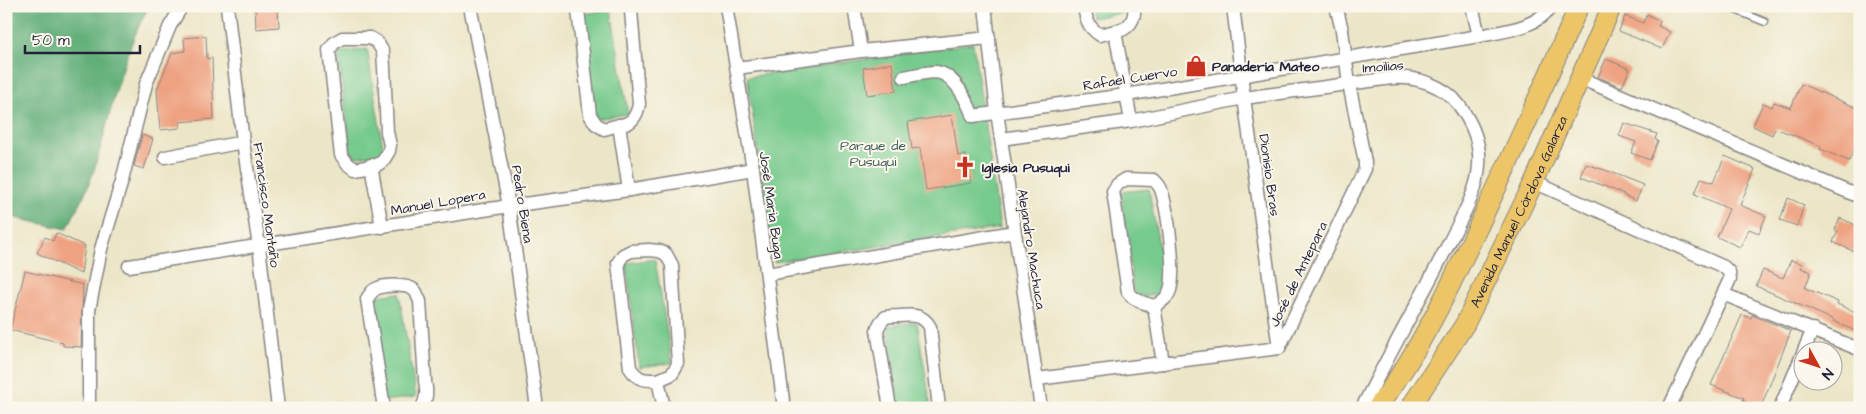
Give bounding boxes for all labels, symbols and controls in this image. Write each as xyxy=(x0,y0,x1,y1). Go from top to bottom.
scale bar xyxy=(25,22,140,54)
text: 50 m xyxy=(32,30,70,51)
shop icon: Panadería Mateo xyxy=(1183,53,1209,79)
street label: Imoilias xyxy=(1362,56,1404,78)
place label: Panadería Mateo xyxy=(1212,57,1319,77)
street label: Rafael Cuervo xyxy=(1081,62,1179,96)
street label: Avenida Manuel Córdova Galarza xyxy=(1466,113,1573,311)
street label: Dionisio Bras xyxy=(1253,133,1285,217)
park label: Parque de Pusuqui xyxy=(840,136,906,172)
street label: Francisco Montaño xyxy=(247,141,285,269)
street label: José Maria Buga xyxy=(754,150,788,260)
church icon: Iglesia Pusuqui xyxy=(952,154,978,180)
place label: Iglesia Pusuqui xyxy=(982,158,1070,179)
street label: Pedro Biena xyxy=(506,164,538,245)
street label: Manuel Lopera xyxy=(389,185,487,221)
street label: Alejandro Machuca xyxy=(1012,188,1050,311)
street label: José de Antepara xyxy=(1265,218,1333,330)
north arrow xyxy=(1794,342,1844,392)
text: N xyxy=(1817,364,1838,384)

